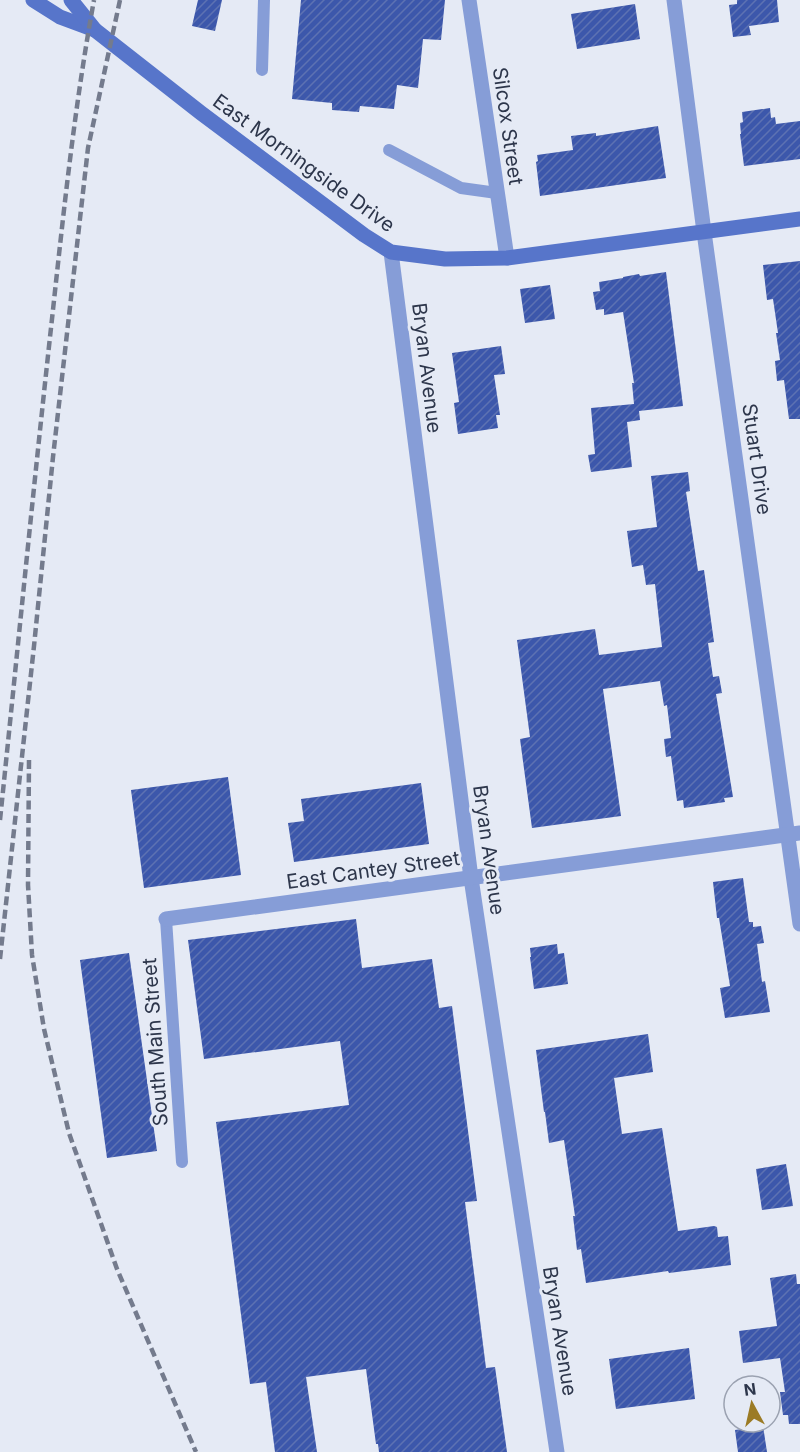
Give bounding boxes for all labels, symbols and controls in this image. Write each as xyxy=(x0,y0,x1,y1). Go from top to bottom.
street label: Silcox Street xyxy=(488,66,528,187)
street label: East Morningside Drive xyxy=(208,89,400,237)
street label: Bryan Avenue xyxy=(407,302,447,434)
street label: Stuart Drive xyxy=(737,402,777,516)
street label: Bryan Avenue xyxy=(468,783,510,917)
street label: East Cantey Street xyxy=(285,846,462,894)
street label: South Main Street xyxy=(137,957,173,1127)
street label: Bryan Avenue xyxy=(538,1264,582,1398)
north arrow xyxy=(722,1374,782,1434)
text: N xyxy=(742,1378,757,1400)

